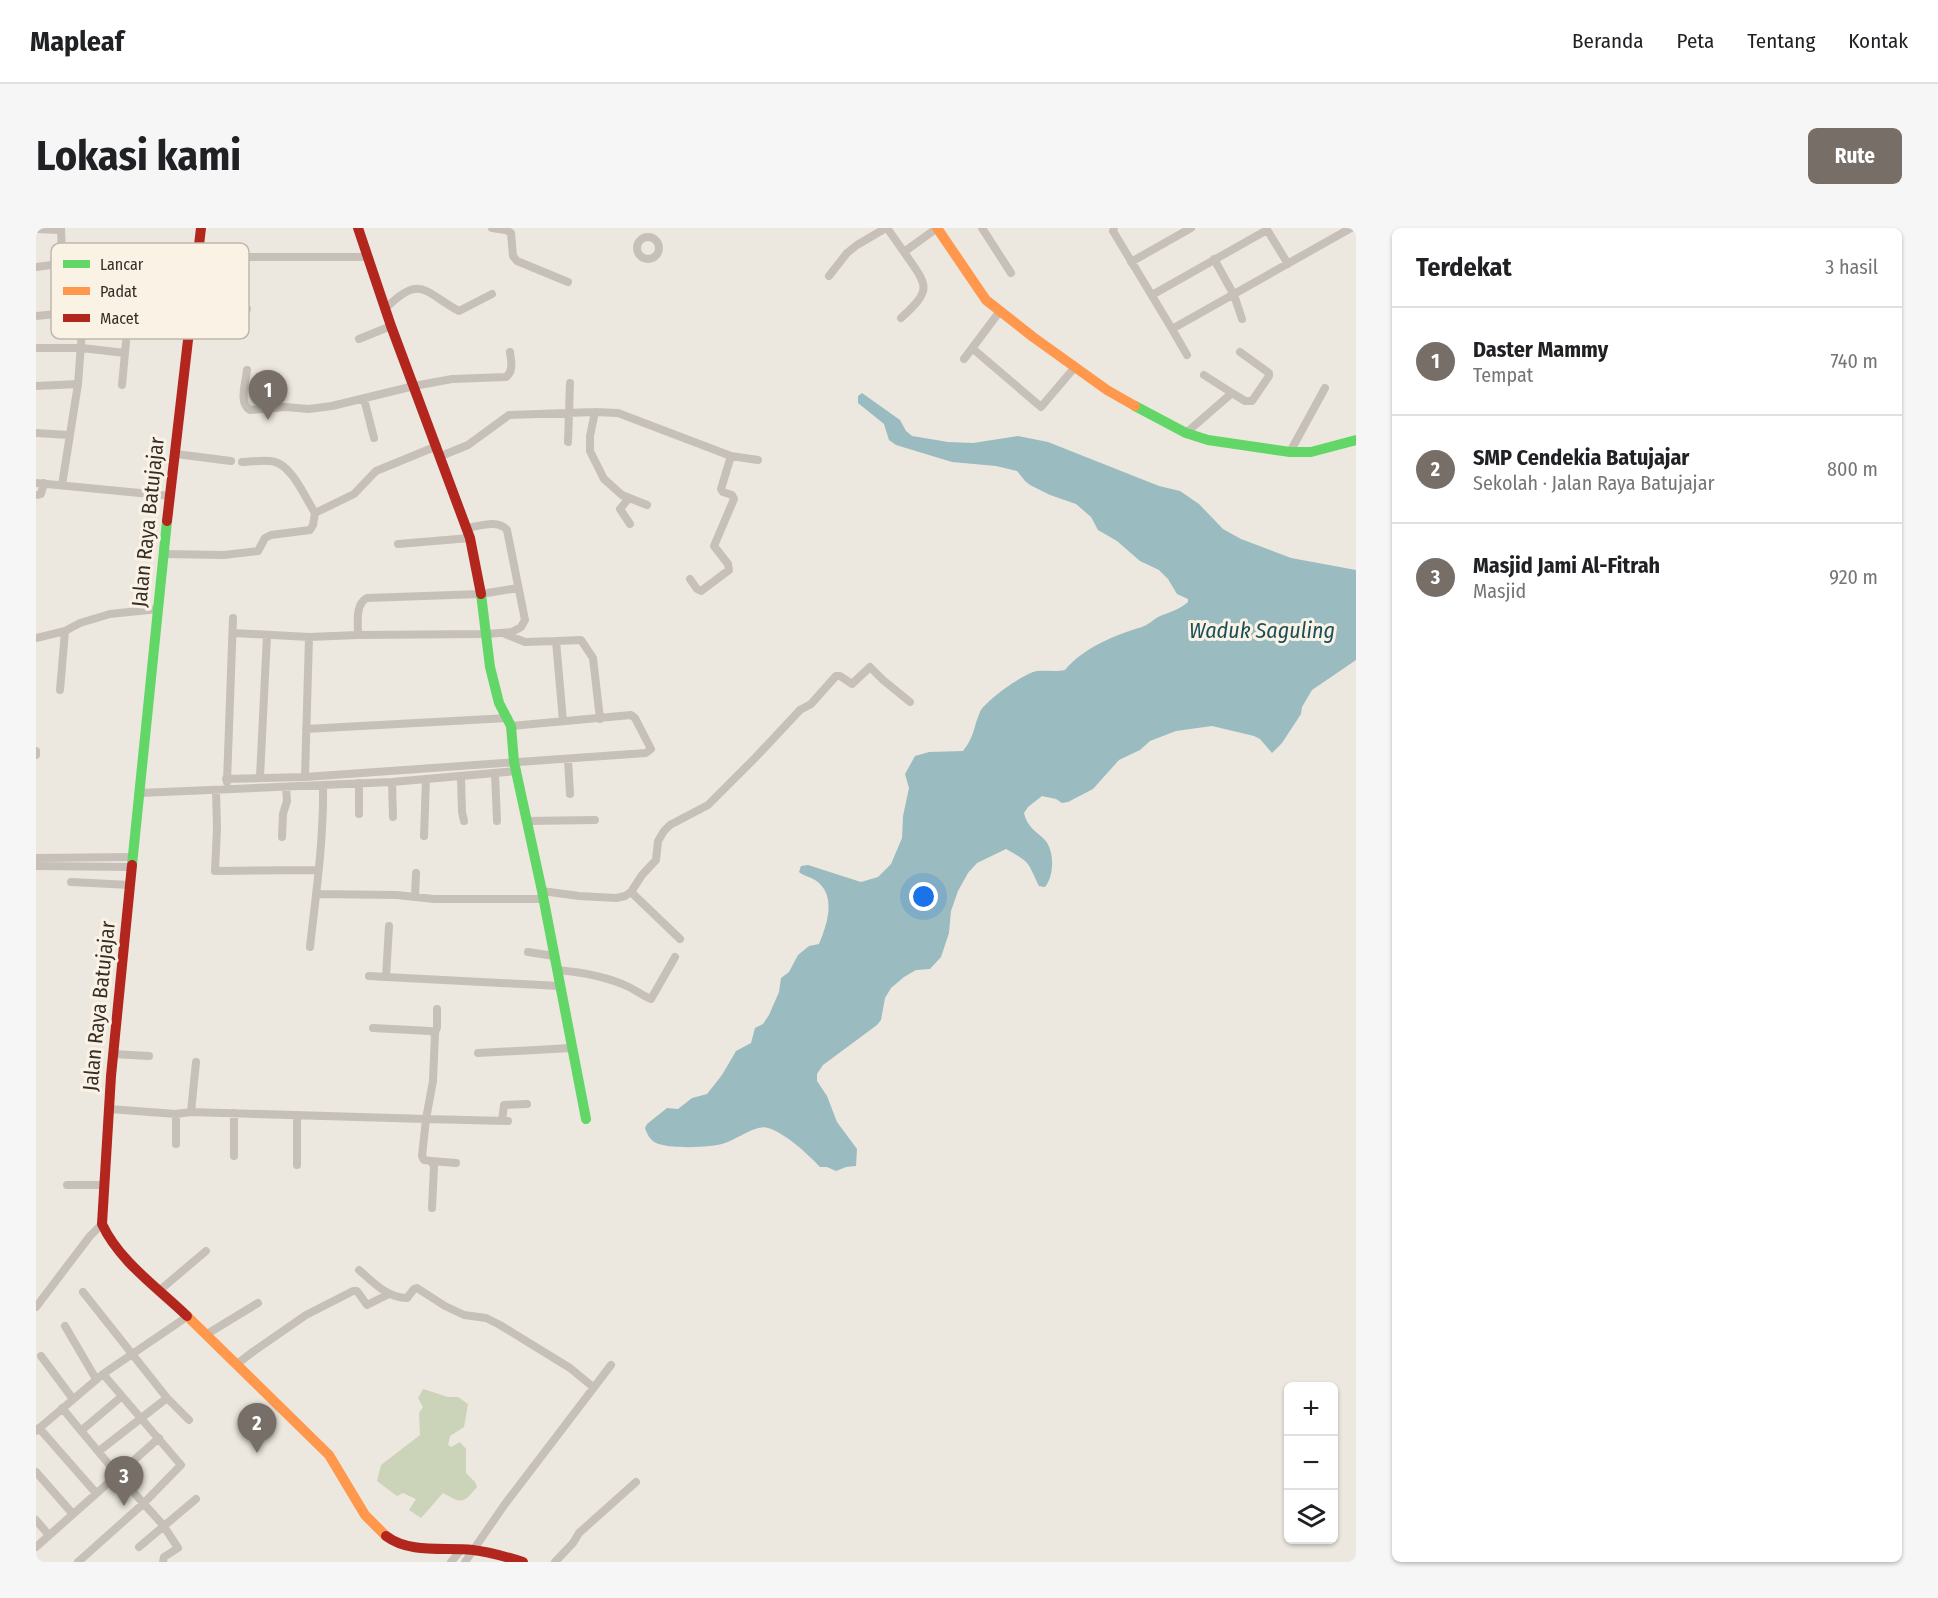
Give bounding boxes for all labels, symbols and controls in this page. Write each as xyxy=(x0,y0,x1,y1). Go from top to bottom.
text: Mapleaf xyxy=(30,25,124,58)
text: Beranda xyxy=(1572,28,1644,54)
text: Peta xyxy=(1677,28,1714,54)
text: Tentang xyxy=(1747,28,1815,54)
text: Kontak xyxy=(1848,28,1908,54)
button: Rute xyxy=(1808,128,1902,184)
text: Lokasi kami xyxy=(36,131,241,181)
legend xyxy=(51,243,249,339)
text: Terdekat xyxy=(1416,252,1512,283)
text: Lancar xyxy=(100,255,144,274)
text: 3 hasil xyxy=(1825,255,1878,279)
text: Padat xyxy=(100,282,138,301)
text: Macet xyxy=(100,309,140,328)
text: Daster Mammy xyxy=(1473,336,1608,363)
text: 1 xyxy=(1431,349,1440,373)
text: 740 m xyxy=(1830,349,1878,373)
text: Tempat xyxy=(1473,363,1533,387)
pin: 1 xyxy=(248,370,288,420)
street label: Jalan Raya Batujajar xyxy=(126,435,170,608)
text: SMP Cendekia Batujajar xyxy=(1473,444,1689,471)
text: 2 xyxy=(1431,457,1440,481)
text: 800 m xyxy=(1827,457,1878,481)
text: Sekolah · Jalan Raya Batujajar xyxy=(1473,471,1714,495)
text: Masjid Jami Al-Fitrah xyxy=(1473,552,1660,579)
text: 3 xyxy=(1431,565,1440,589)
text: 920 m xyxy=(1829,565,1878,589)
text: Masjid xyxy=(1473,579,1526,603)
water label: Waduk Saguling xyxy=(1189,617,1335,644)
your location xyxy=(909,882,938,911)
street label: Jalan Raya Batujajar xyxy=(77,919,121,1092)
map controls xyxy=(1284,1382,1338,1544)
button: + xyxy=(1284,1382,1338,1436)
pin: 2 xyxy=(238,1404,276,1453)
button: − xyxy=(1284,1436,1338,1490)
pin: 3 xyxy=(104,1456,143,1506)
button: layers xyxy=(1284,1490,1338,1544)

